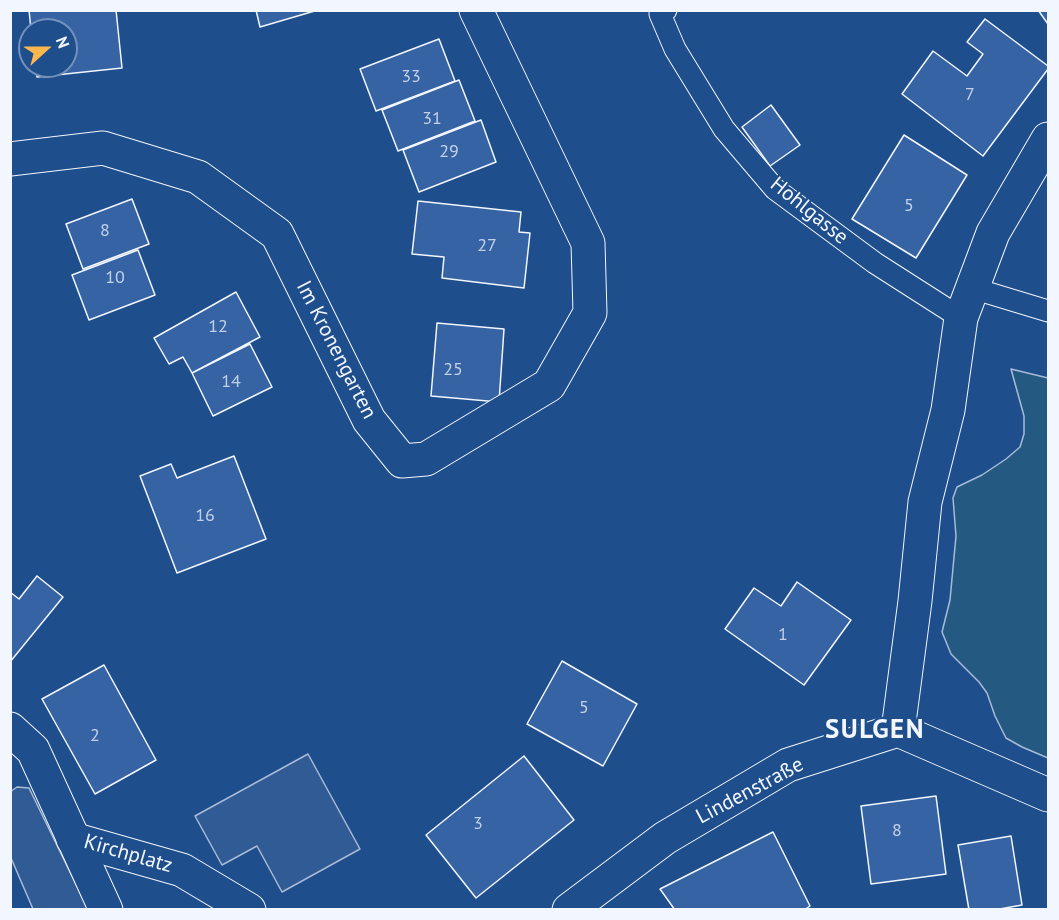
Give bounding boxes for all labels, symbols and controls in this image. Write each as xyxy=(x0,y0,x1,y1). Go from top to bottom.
north arrow xyxy=(18,18,78,78)
text: N xyxy=(52,34,74,51)
house number: 33 xyxy=(401,66,421,88)
house number: 7 xyxy=(965,84,975,106)
house number: 31 xyxy=(422,108,442,130)
house number: 29 xyxy=(439,141,459,163)
street label: Hohlgasse xyxy=(765,172,853,250)
house number: 5 xyxy=(904,195,914,217)
house number: 8 xyxy=(100,220,110,242)
house number: 27 xyxy=(477,235,497,257)
house number: 10 xyxy=(105,267,125,289)
street label: Im Kronengarten xyxy=(290,277,382,423)
house number: 12 xyxy=(208,316,228,338)
house number: 25 xyxy=(443,359,463,381)
house number: 14 xyxy=(221,371,241,393)
house number: 16 xyxy=(195,505,215,527)
house number: 1 xyxy=(778,624,788,646)
house number: 5 xyxy=(579,697,589,719)
district label: SULGEN xyxy=(825,714,925,746)
house number: 2 xyxy=(90,725,100,747)
street label: Lindenstraße xyxy=(692,752,808,830)
house number: 3 xyxy=(473,813,483,835)
house number: 8 xyxy=(892,820,902,842)
street label: Kirchplatz xyxy=(81,829,175,879)

